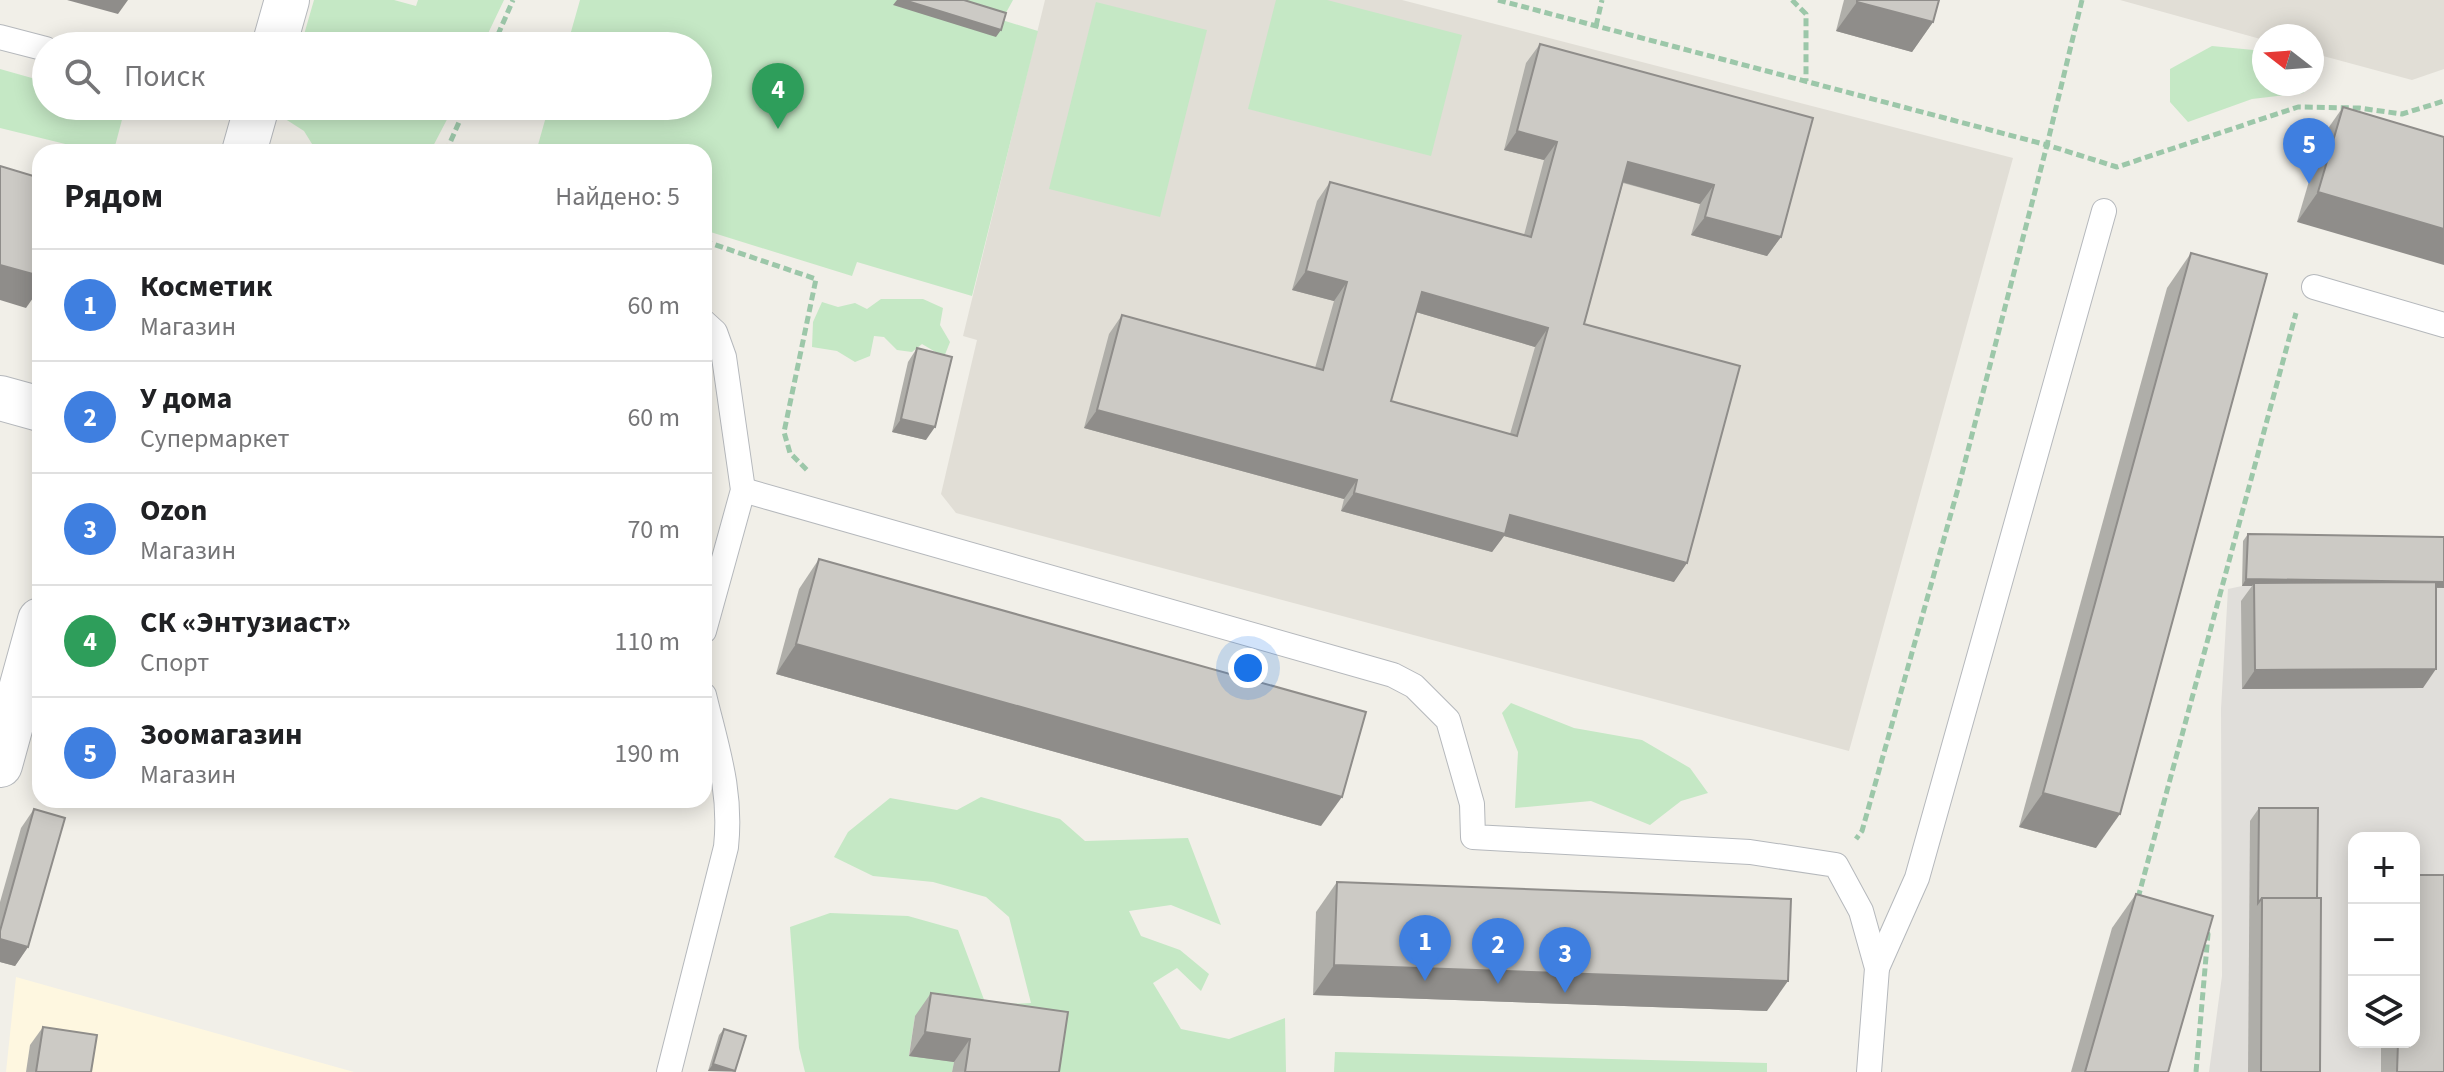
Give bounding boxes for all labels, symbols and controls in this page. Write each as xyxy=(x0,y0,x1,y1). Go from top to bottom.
north arrow xyxy=(2252,24,2324,96)
search box xyxy=(32,32,712,120)
icon: search xyxy=(60,54,104,98)
text: Поиск xyxy=(124,55,205,98)
pin: 4 xyxy=(752,63,804,129)
pin: 5 xyxy=(2283,118,2335,184)
text: Рядом xyxy=(64,172,163,221)
text: Найдено: 5 xyxy=(555,178,680,215)
text: Косметик xyxy=(140,265,272,308)
text: 1 xyxy=(83,287,97,324)
text: 60 m xyxy=(627,287,680,324)
text: Магазин xyxy=(140,308,236,345)
text: У дома xyxy=(140,377,232,420)
text: 2 xyxy=(83,399,97,436)
text: 60 m xyxy=(627,399,680,436)
text: Супермаркет xyxy=(140,420,289,457)
text: Ozon xyxy=(140,489,207,532)
text: 3 xyxy=(83,511,97,548)
text: 70 m xyxy=(627,511,680,548)
text: Магазин xyxy=(140,532,236,569)
text: СК «Энтузиаст» xyxy=(140,601,351,644)
text: 4 xyxy=(83,623,97,660)
text: 110 m xyxy=(614,623,680,660)
text: Спорт xyxy=(140,644,209,681)
your location xyxy=(1228,648,1268,688)
text: Зоомагазин xyxy=(140,713,302,756)
text: 5 xyxy=(83,735,97,772)
text: 190 m xyxy=(614,735,680,772)
text: Магазин xyxy=(140,756,236,793)
map controls xyxy=(2348,832,2420,1048)
button: + xyxy=(2348,832,2420,904)
button: − xyxy=(2348,904,2420,976)
pin: 1 xyxy=(1399,915,1451,981)
pin: 2 xyxy=(1472,918,1524,984)
pin: 3 xyxy=(1539,927,1591,993)
button: layers xyxy=(2348,976,2420,1048)

